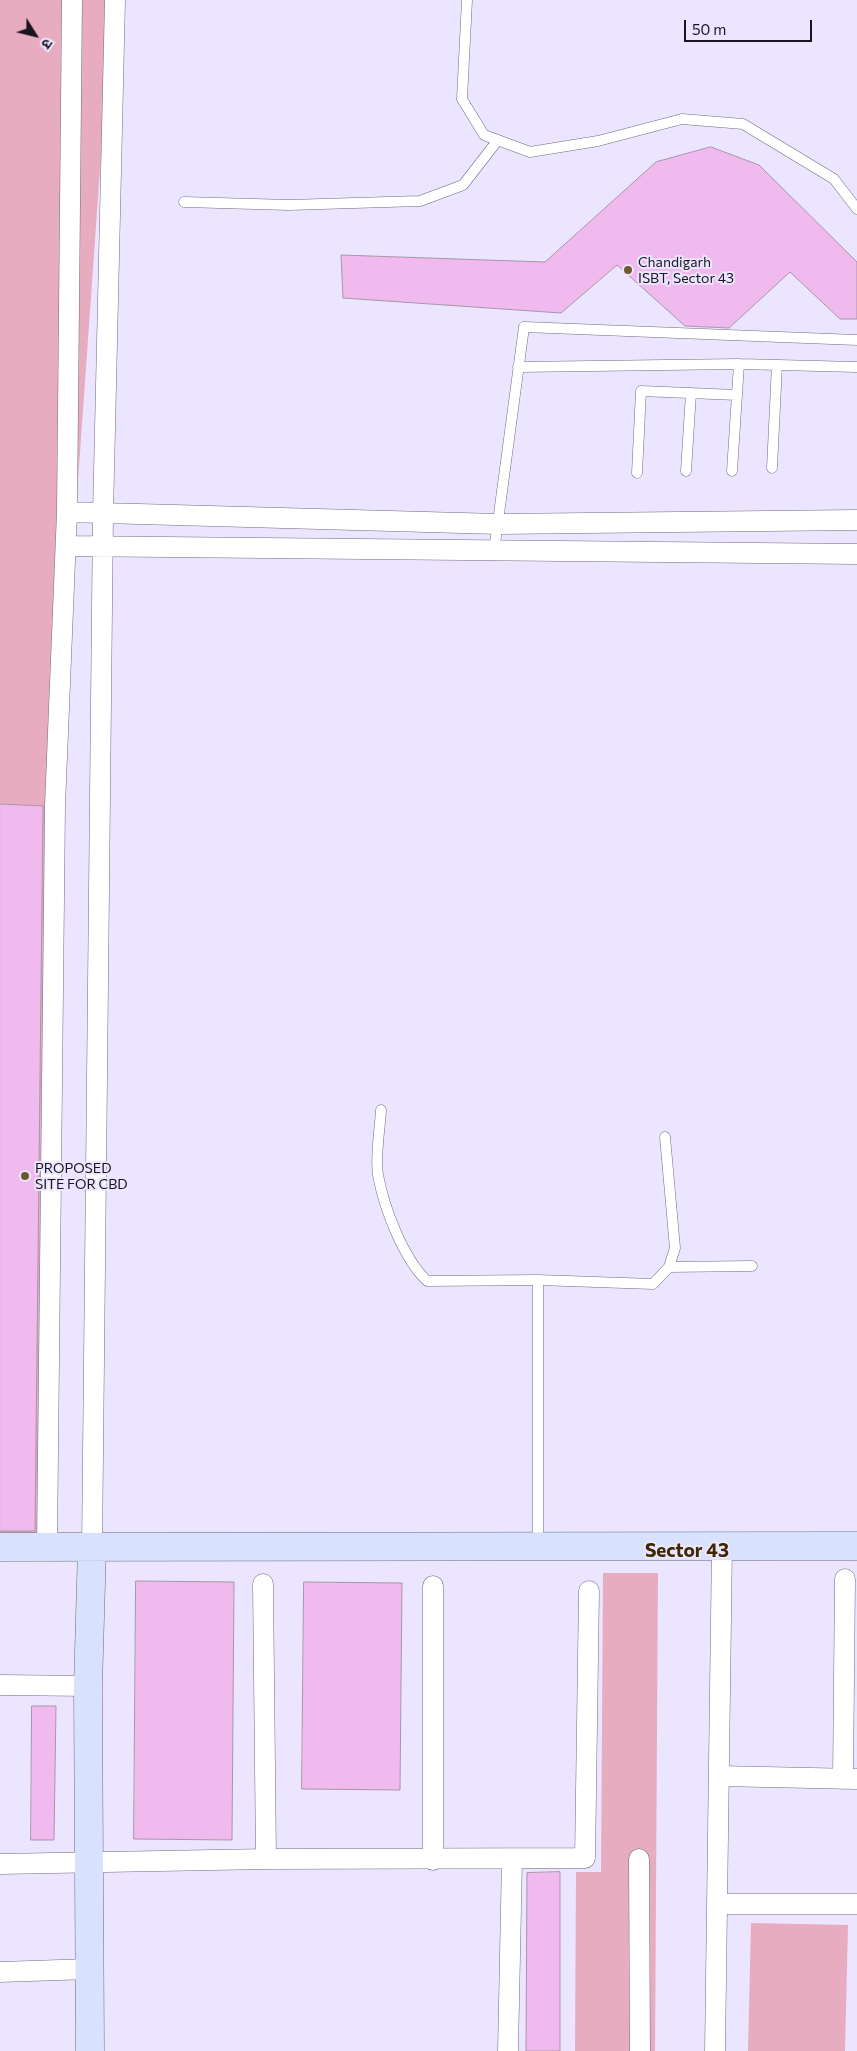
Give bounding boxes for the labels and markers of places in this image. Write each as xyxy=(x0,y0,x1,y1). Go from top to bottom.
place label: Chandigarh ISBT, Sector 43 xyxy=(638,254,734,286)
marker: Chandigarh ISBT, Sector 43 xyxy=(622,264,634,276)
place label: PROPOSED SITE FOR CBD xyxy=(35,1160,128,1192)
marker: PROPOSED SITE FOR CBD xyxy=(19,1170,31,1182)

